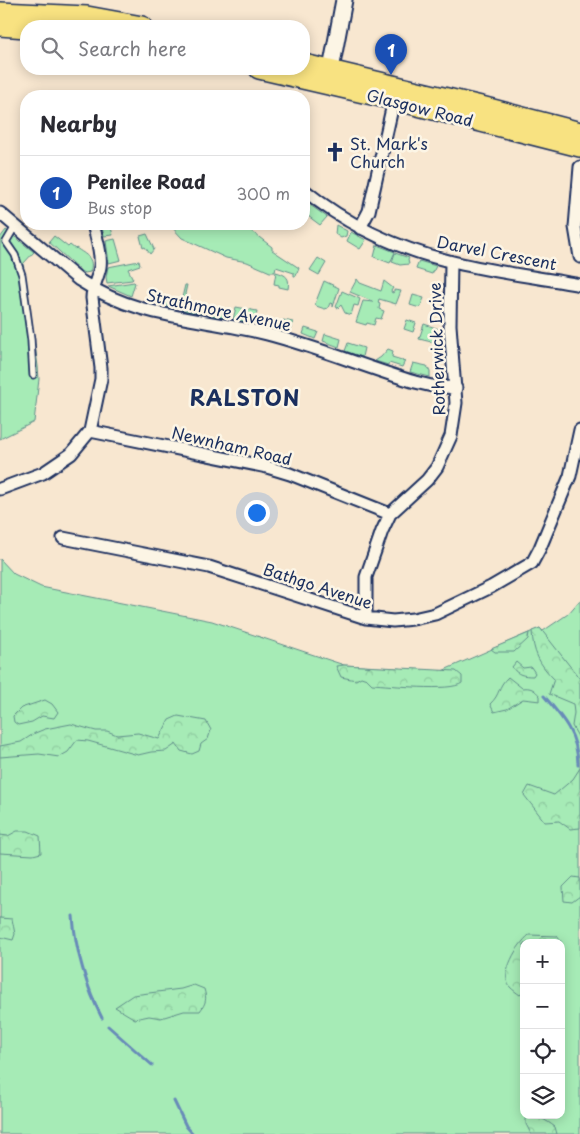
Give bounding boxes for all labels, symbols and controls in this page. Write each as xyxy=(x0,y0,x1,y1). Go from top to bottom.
search box xyxy=(20,20,310,75)
icon: search xyxy=(38,34,66,62)
text: Search here xyxy=(78,34,187,62)
pin: 1 xyxy=(375,34,407,75)
street label: Glasgow Road xyxy=(364,82,476,132)
text: Nearby xyxy=(40,107,117,139)
place label: St. Mark's Church xyxy=(350,131,428,173)
church icon: St. Mark's Church xyxy=(324,141,346,163)
text: Penilee Road xyxy=(87,167,206,195)
text: 1 xyxy=(52,181,60,205)
text: 300 m xyxy=(236,181,290,205)
text: Bus stop xyxy=(87,195,152,219)
street label: Darvel Crescent xyxy=(435,229,559,275)
street label: Strathmore Avenue xyxy=(144,282,294,336)
street label: Rotherwick Drive xyxy=(422,282,450,416)
district label: RALSTON xyxy=(190,381,300,413)
street label: Newnham Road xyxy=(170,420,294,470)
your location xyxy=(244,500,270,526)
street label: Bathgo Avenue xyxy=(260,556,376,614)
map controls xyxy=(520,939,565,1119)
button: + xyxy=(520,939,565,984)
button: − xyxy=(520,984,565,1029)
button: locate xyxy=(520,1029,565,1074)
button: layers xyxy=(520,1074,565,1119)

